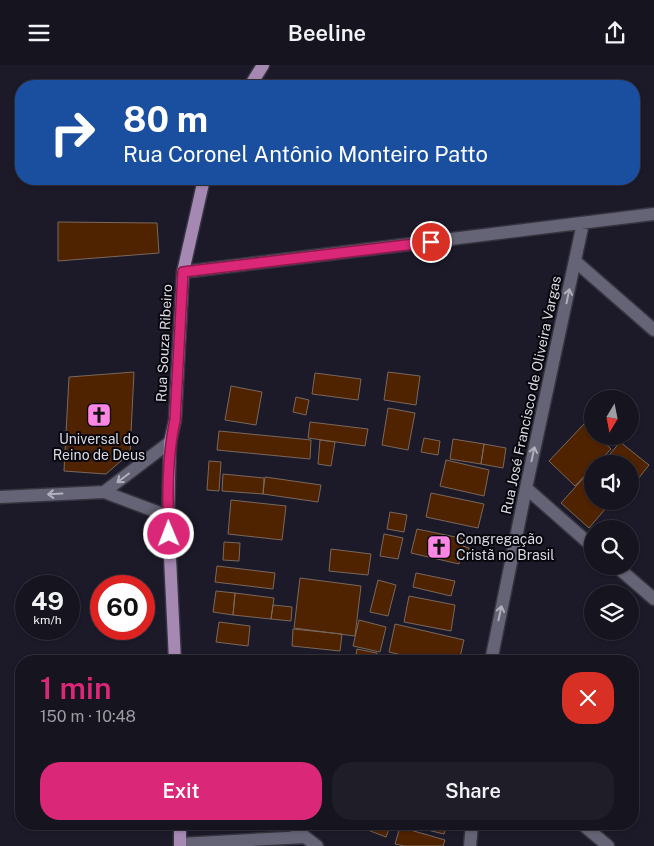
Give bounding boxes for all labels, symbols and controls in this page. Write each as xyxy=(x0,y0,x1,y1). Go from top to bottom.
icon: menu xyxy=(25,19,53,47)
icon: share xyxy=(601,19,629,47)
text: Beeline xyxy=(288,20,366,46)
text: 80 m xyxy=(123,99,208,140)
icon: right xyxy=(40,100,105,165)
text: Rua Coronel Antônio Monteiro Patto xyxy=(123,141,488,167)
pin xyxy=(410,221,452,263)
icon: arrive xyxy=(417,228,445,256)
street label: Rua José Francisco de Oliveira Vargas xyxy=(498,274,564,516)
street label: Rua Souza Ribeiro xyxy=(153,284,175,402)
one-way arrow xyxy=(564,288,573,304)
north arrow xyxy=(584,390,639,445)
map controls xyxy=(584,390,639,640)
church icon: Universal do Reino de Deus xyxy=(86,402,112,428)
place label: Universal do Reino de Deus xyxy=(53,431,145,463)
one-way arrow xyxy=(529,447,539,463)
button: sound xyxy=(584,455,639,510)
one-way arrow xyxy=(117,472,130,483)
one-way arrow xyxy=(47,490,63,499)
position arrow xyxy=(142,507,194,559)
button: search xyxy=(584,520,639,575)
place label: Congregação Cristã no Brasil xyxy=(456,531,555,563)
church icon: Congregação Cristã no Brasil xyxy=(426,534,452,560)
speed limit sign: 60 xyxy=(90,575,155,640)
button: layers xyxy=(584,585,639,640)
text: 49 xyxy=(31,586,64,616)
one-way arrow xyxy=(496,606,506,622)
text: km/h xyxy=(33,613,62,627)
text: 1 min xyxy=(40,670,111,706)
button: close xyxy=(562,672,614,724)
text: 150 m · 10:48 xyxy=(40,707,136,726)
button: Exit xyxy=(40,762,322,820)
button: Share xyxy=(332,762,614,820)

